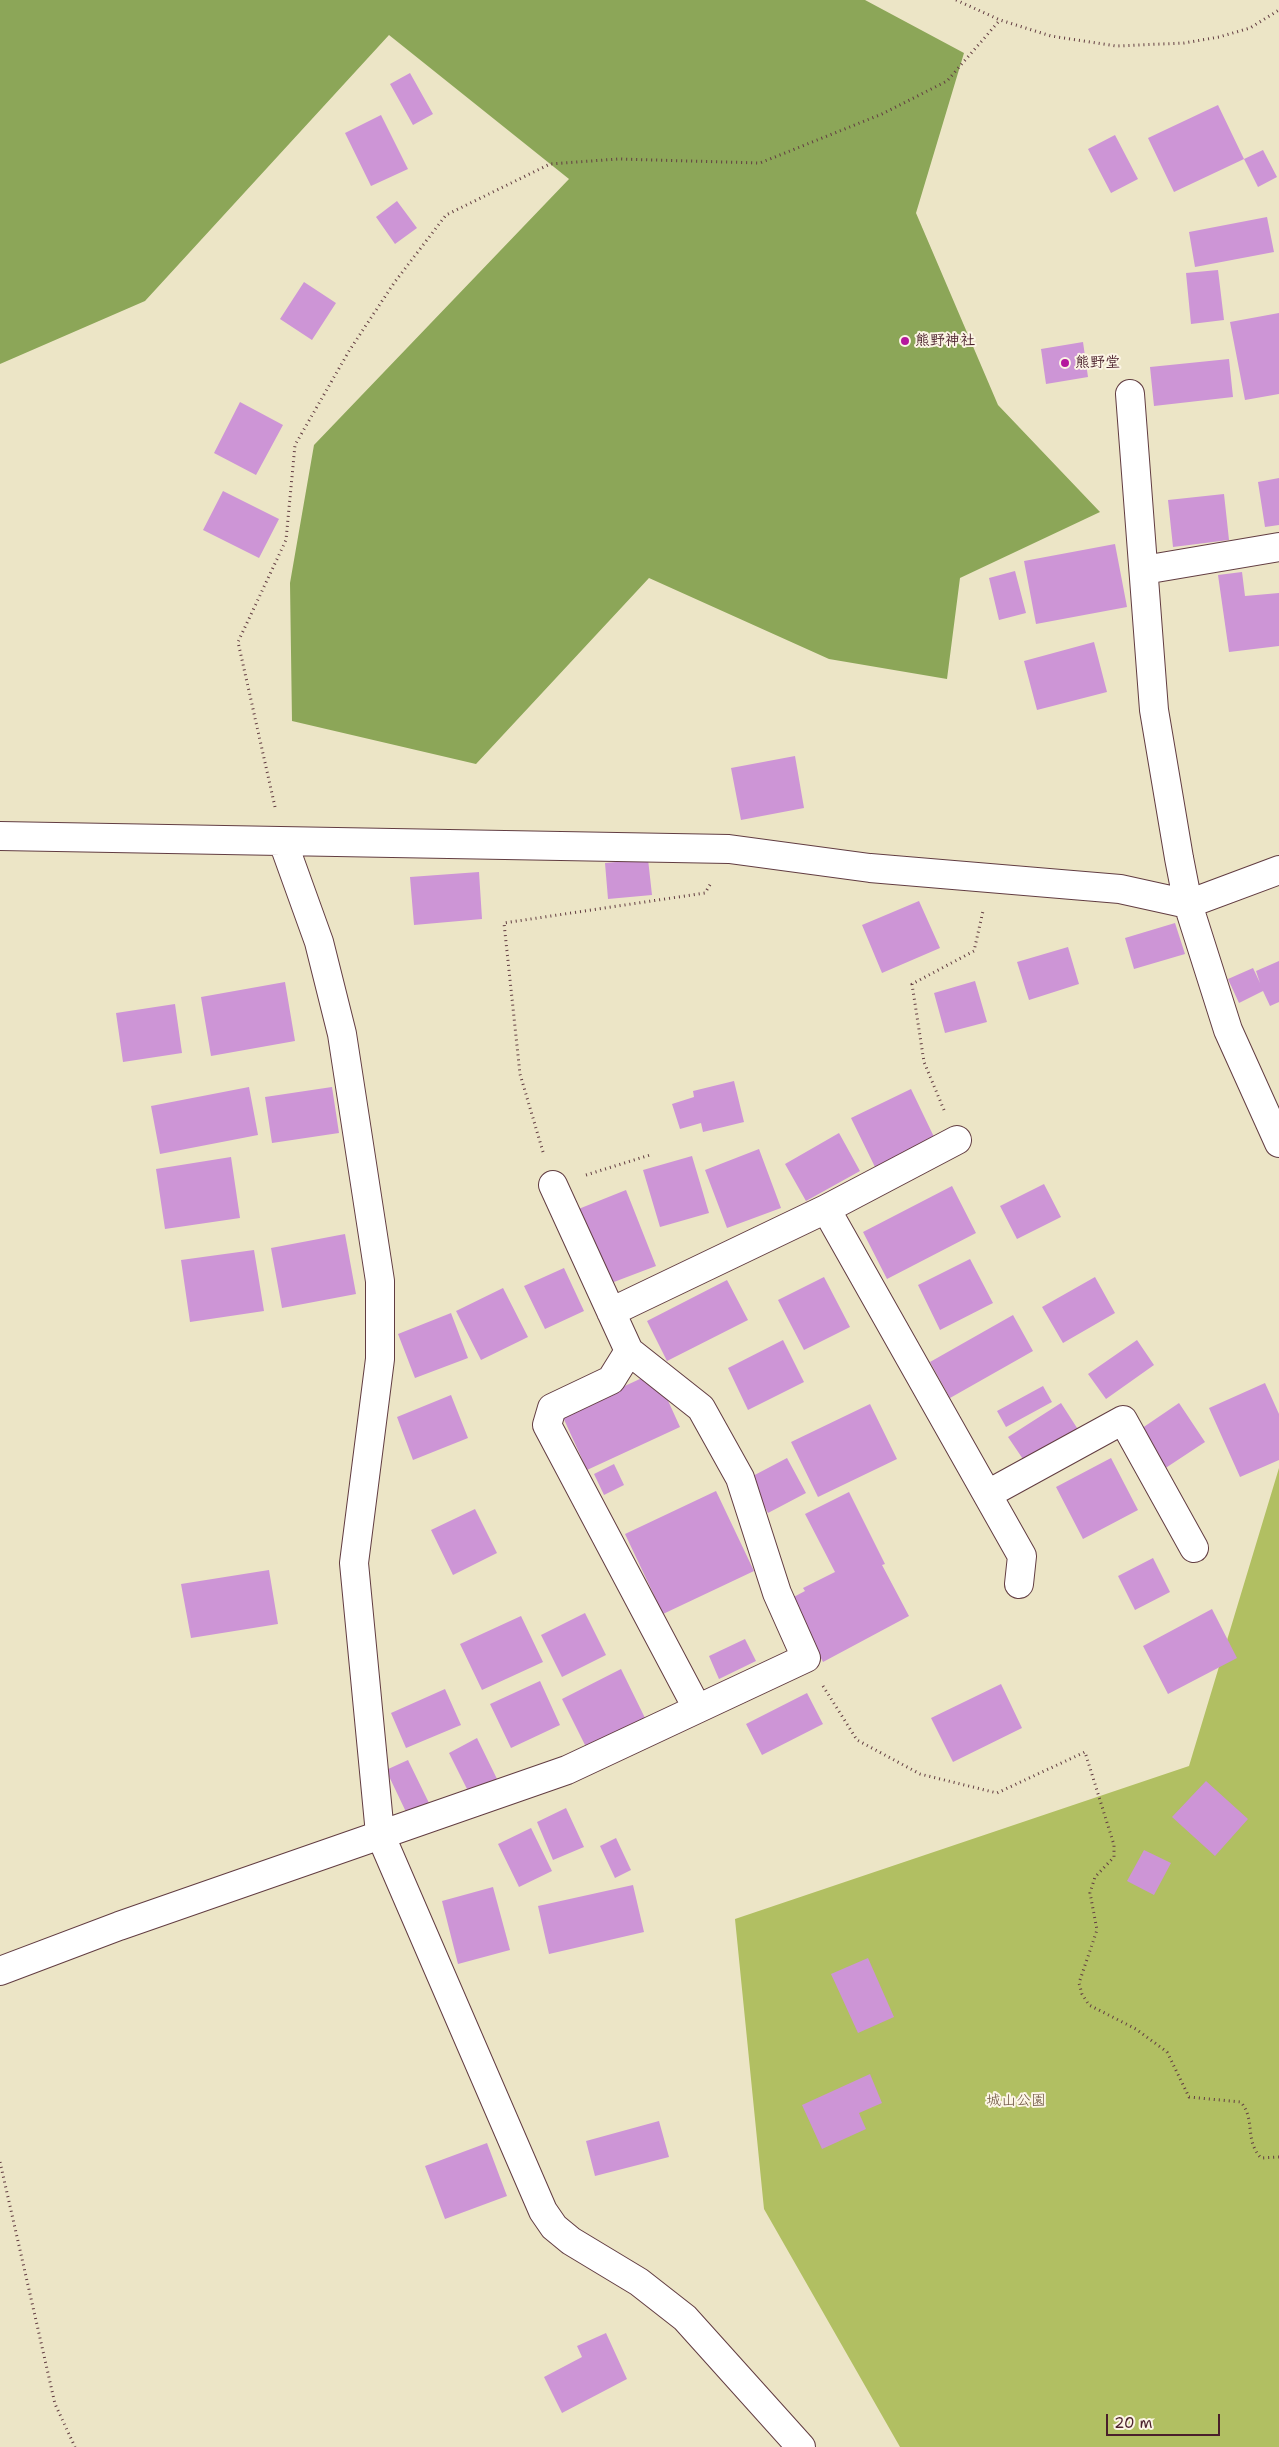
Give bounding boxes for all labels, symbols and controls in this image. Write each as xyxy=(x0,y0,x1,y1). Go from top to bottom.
place label: 熊野神社 xyxy=(915,332,975,350)
marker: 熊野神社 xyxy=(899,335,911,347)
place label: 熊野堂 xyxy=(1075,354,1120,372)
marker: 熊野堂 xyxy=(1059,357,1071,369)
park label: 城山公園 xyxy=(986,2092,1046,2110)
scale bar xyxy=(1109,2404,1223,2436)
text: 20 m xyxy=(1114,2413,1153,2433)

